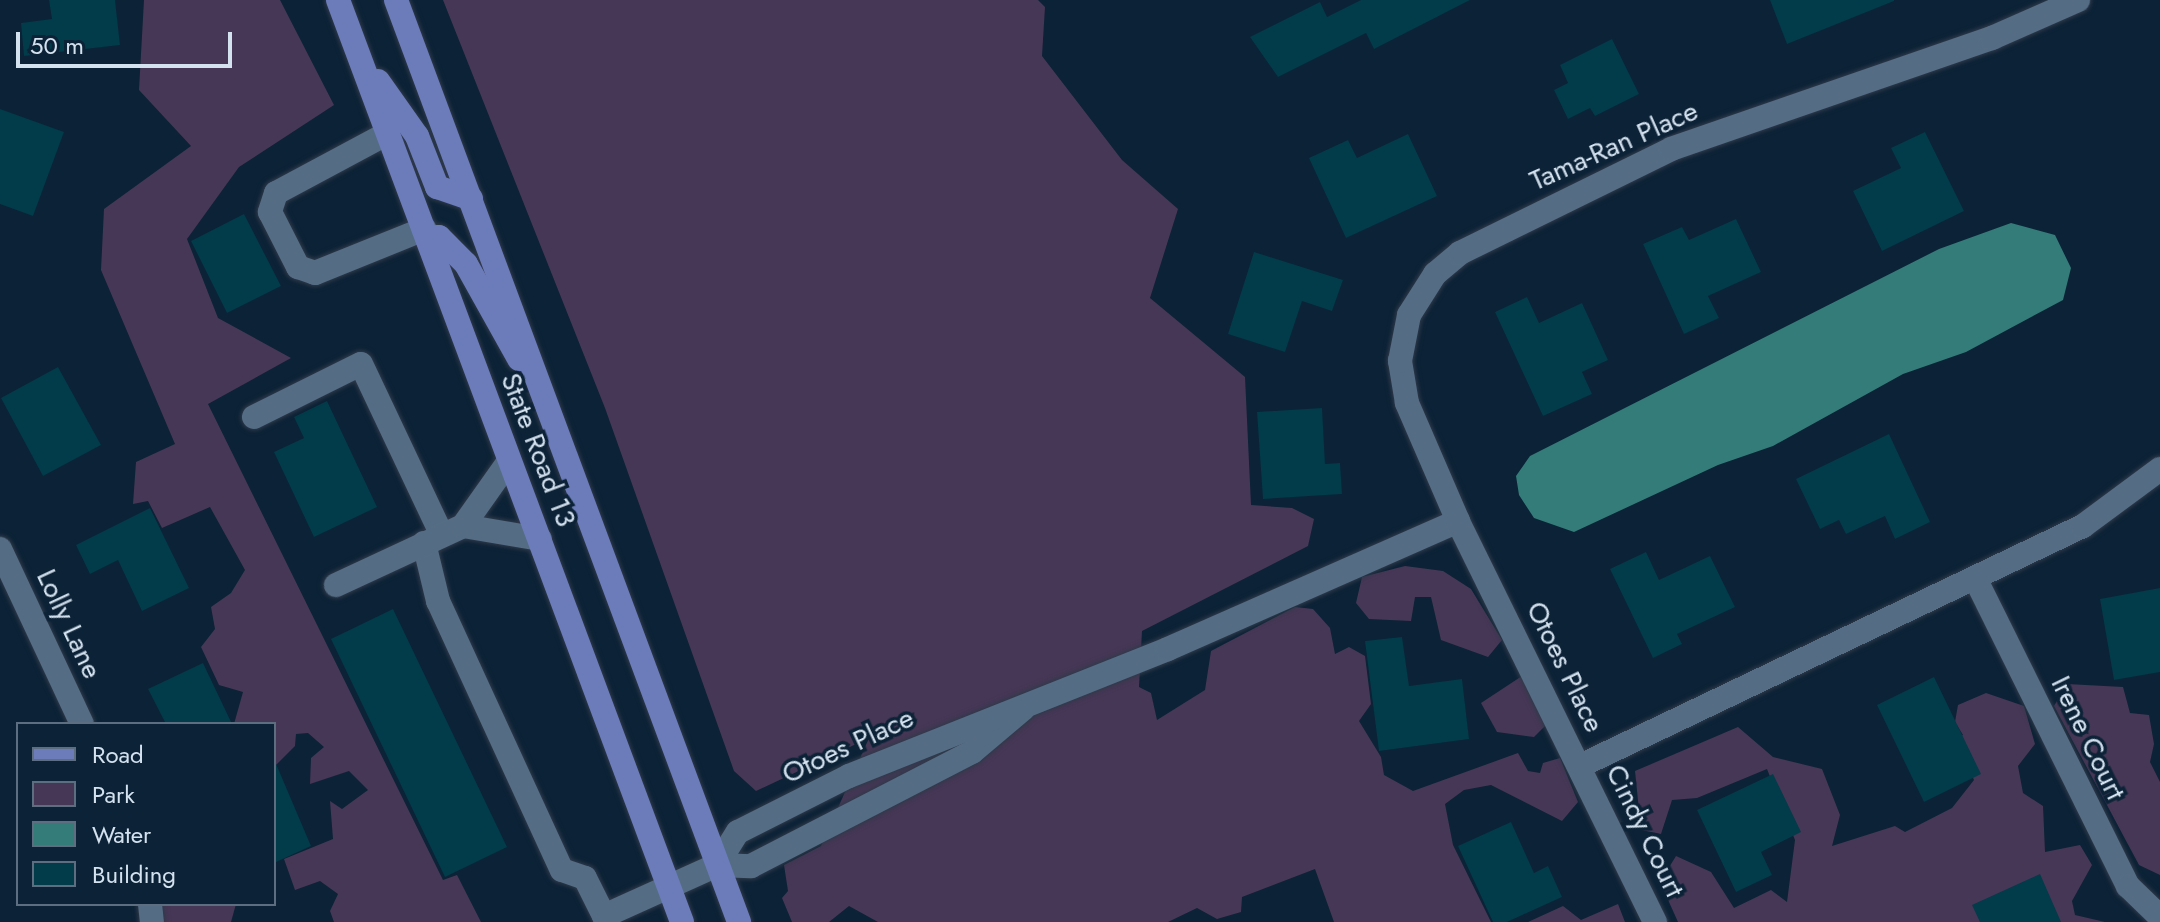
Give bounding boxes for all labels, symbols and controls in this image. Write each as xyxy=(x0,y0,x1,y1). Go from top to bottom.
scale bar xyxy=(20,16,236,66)
text: 50 m xyxy=(30,28,84,63)
street label: Tama-Ran Place xyxy=(1525,94,1703,198)
street label: State Road 13 xyxy=(493,368,583,532)
street label: Lolly Lane xyxy=(29,564,109,684)
street label: Otoes Place xyxy=(1519,596,1611,738)
street label: Irene Court xyxy=(2044,671,2132,805)
street label: Otoes Place xyxy=(777,701,919,791)
legend xyxy=(16,722,276,906)
text: Road xyxy=(92,737,144,772)
street label: Cindy Court xyxy=(1598,759,1692,903)
text: Park xyxy=(92,777,135,812)
text: Water xyxy=(92,817,151,852)
text: Building xyxy=(92,857,176,892)

